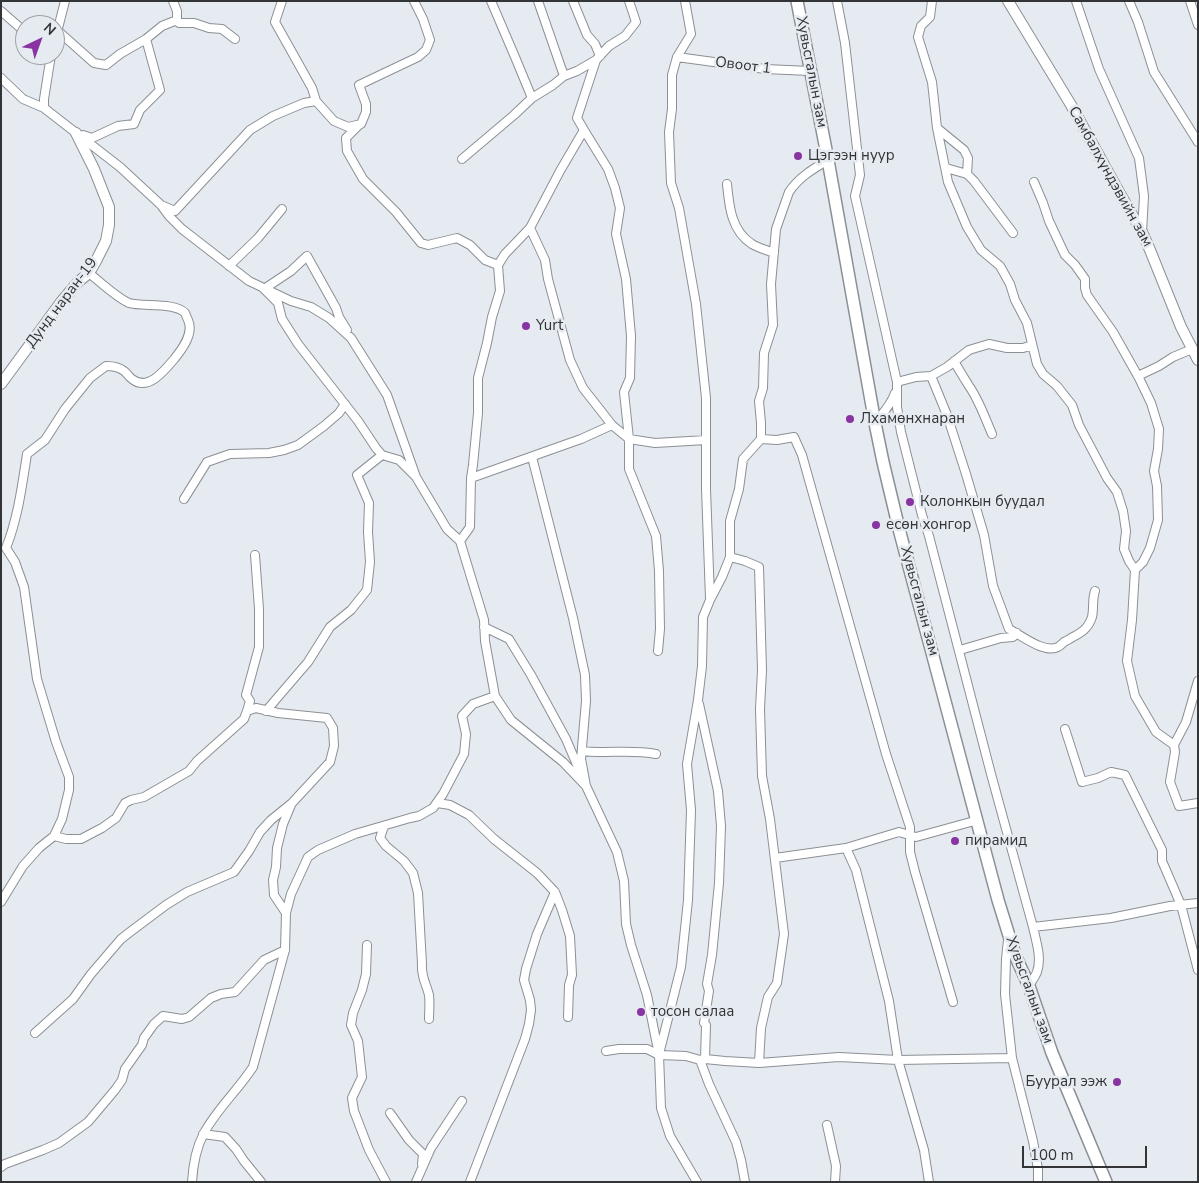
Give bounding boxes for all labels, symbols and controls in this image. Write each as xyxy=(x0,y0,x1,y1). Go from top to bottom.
north arrow xyxy=(15,15,65,65)
street label: Хувьсгалын зам xyxy=(791,15,831,129)
text: N xyxy=(39,19,60,40)
street label: Овоот 1 xyxy=(714,54,772,78)
street label: Самбалхүндэвийн зам xyxy=(1064,104,1156,250)
place label: Цэгээн нуур xyxy=(808,147,895,165)
marker: Цэгээн нуур xyxy=(792,150,804,162)
street label: Дунд наран-19 xyxy=(22,255,102,351)
place label: Yurt xyxy=(536,317,563,335)
marker: Yurt xyxy=(520,320,532,332)
place label: Лхамөнхнаран xyxy=(860,410,965,428)
marker: Лхамөнхнаран xyxy=(844,413,856,425)
place label: Колонкын буудал xyxy=(920,493,1045,511)
marker: Колонкын буудал xyxy=(904,496,916,508)
place label: есөн хонгор xyxy=(886,516,971,534)
marker: есөн хонгор xyxy=(870,519,882,531)
street label: Хувьсгалын зам xyxy=(896,544,942,658)
place label: пирамид xyxy=(965,832,1027,850)
marker: пирамид xyxy=(949,835,961,847)
street label: Хувьсгалын зам xyxy=(1001,934,1057,1046)
place label: тосон салаа xyxy=(651,1003,734,1021)
marker: тосон салаа xyxy=(635,1006,647,1018)
place label: Буурал ээж xyxy=(1025,1073,1107,1091)
marker: Буурал ээж xyxy=(1111,1076,1123,1088)
scale bar xyxy=(1024,1136,1149,1168)
text: 100 m xyxy=(1030,1145,1074,1165)

